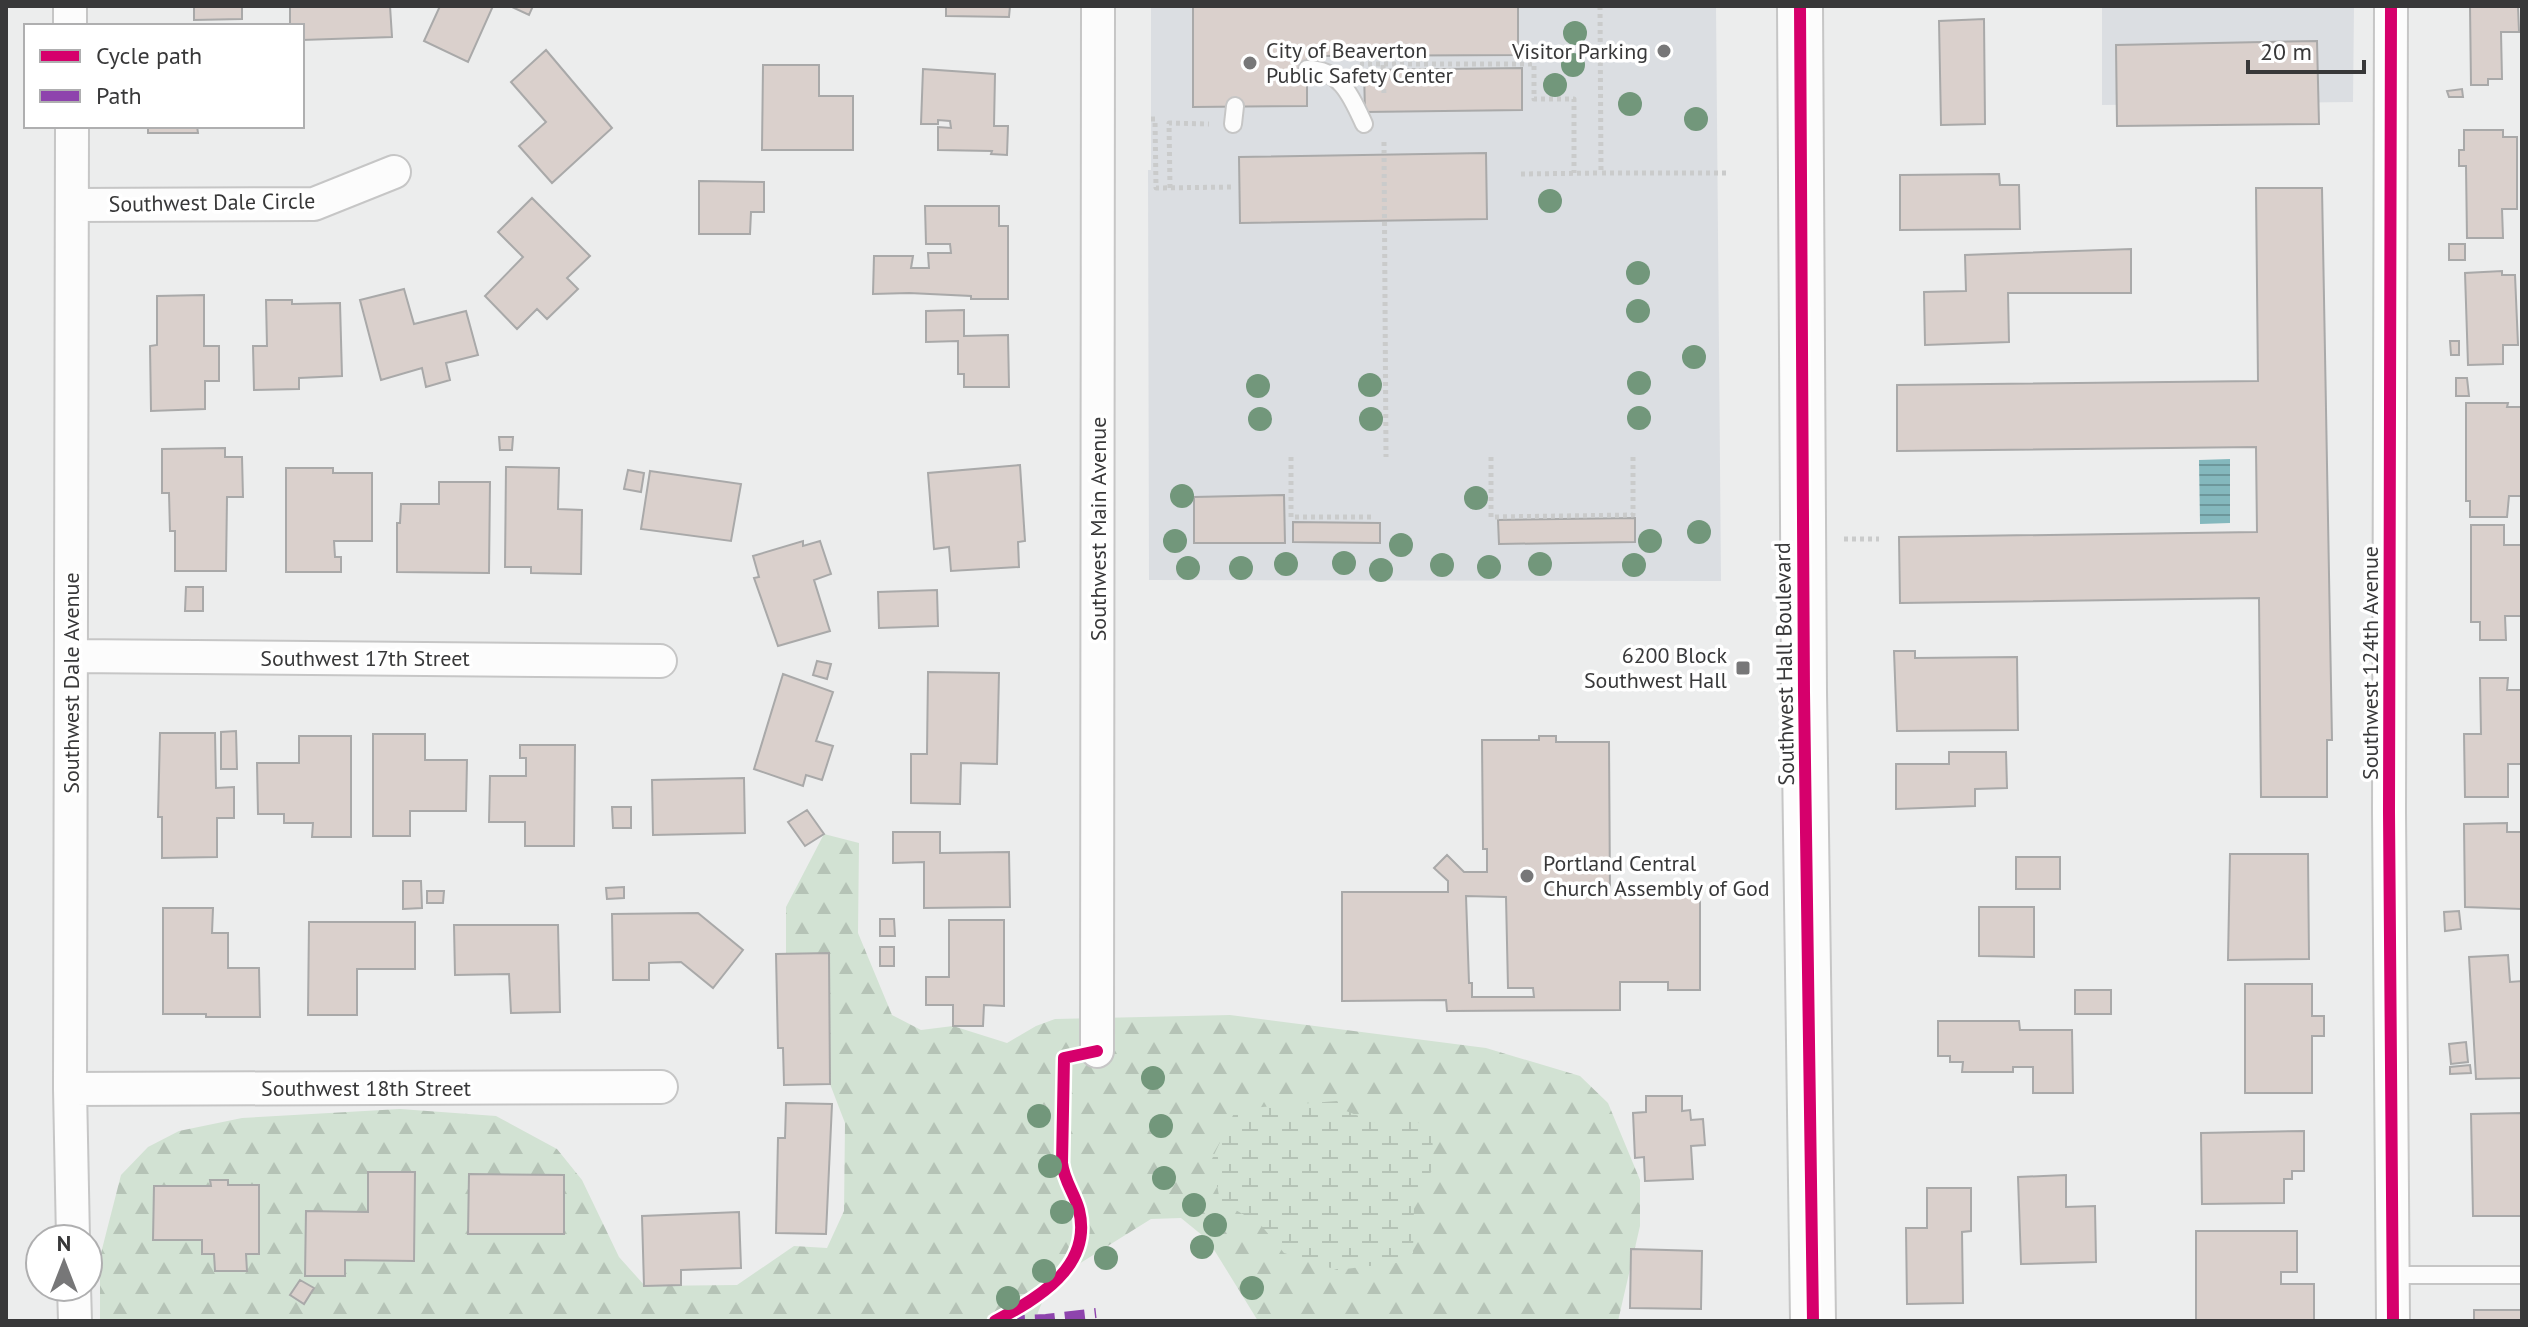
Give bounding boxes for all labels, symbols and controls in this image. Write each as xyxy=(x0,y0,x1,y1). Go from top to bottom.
legend xyxy=(24,24,304,128)
scale bar xyxy=(2248,24,2364,74)
place label: City of Beaverton Public Safety Center xyxy=(1266,36,1454,89)
text: 20 m xyxy=(2260,36,2312,67)
place label: Visitor Parking xyxy=(1511,37,1648,65)
text: Cycle path xyxy=(96,40,202,71)
marker: Visitor Parking xyxy=(1655,42,1673,60)
marker: City of Beaverton Public Safety Center xyxy=(1241,54,1259,72)
text: Path xyxy=(96,80,142,111)
street label: Southwest Dale Circle xyxy=(108,186,316,218)
street label: Southwest Main Avenue xyxy=(1084,417,1112,641)
street label: Southwest Hall Boulevard xyxy=(1768,542,1800,786)
street label: Southwest 124th Avenue xyxy=(2356,546,2384,780)
street label: Southwest Dale Avenue xyxy=(57,572,85,794)
place label: 6200 Block Southwest Hall xyxy=(1584,641,1728,694)
street label: Southwest 17th Street xyxy=(260,644,470,672)
marker: 6200 Block Southwest Hall xyxy=(1734,659,1752,677)
place label: Portland Central Church Assembly of God xyxy=(1543,849,1770,902)
marker: Portland Central Church Assembly of God xyxy=(1518,867,1536,885)
street label: Southwest 18th Street xyxy=(261,1074,472,1102)
north arrow xyxy=(24,1223,104,1303)
text: N xyxy=(57,1229,71,1257)

